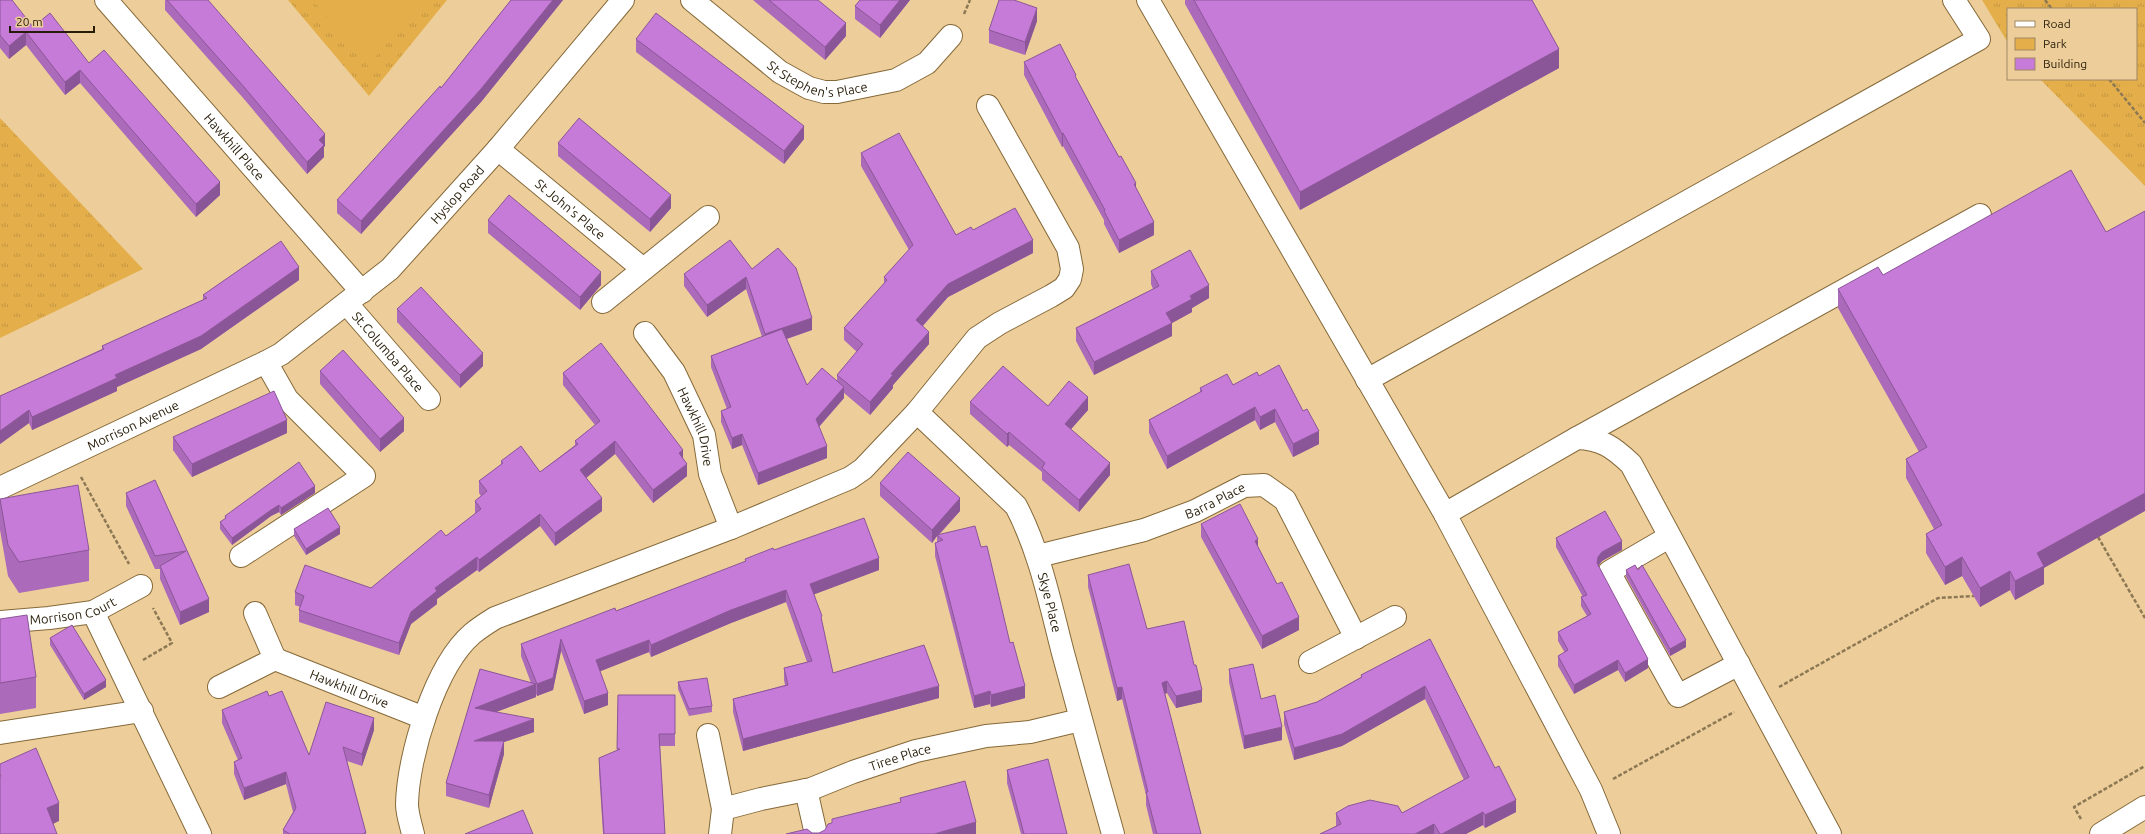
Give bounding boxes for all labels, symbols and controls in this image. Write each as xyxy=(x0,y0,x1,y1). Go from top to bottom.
scale bar xyxy=(10,8,94,34)
legend xyxy=(2007,8,2137,80)
text: 20 m xyxy=(16,15,43,28)
text: Road xyxy=(2043,17,2071,30)
text: Park xyxy=(2043,37,2067,50)
text: Building xyxy=(2043,57,2087,70)
street label: St Stephen's Place xyxy=(765,58,869,99)
street label: Hawkhill Place xyxy=(202,110,267,183)
street label: Hyslop Road xyxy=(428,163,487,226)
street label: St John's Place xyxy=(533,176,608,242)
street label: St.Columba Place xyxy=(350,309,426,395)
street label: Hawkhill Drive xyxy=(675,385,716,467)
street label: Morrison Avenue xyxy=(85,397,181,453)
street label: Barra Place xyxy=(1183,480,1247,521)
street label: Skye Place xyxy=(1035,571,1064,634)
street label: Morrison Court xyxy=(29,594,118,627)
street label: Hawkhill Drive xyxy=(308,667,391,710)
street label: Tiree Place xyxy=(867,741,932,773)

